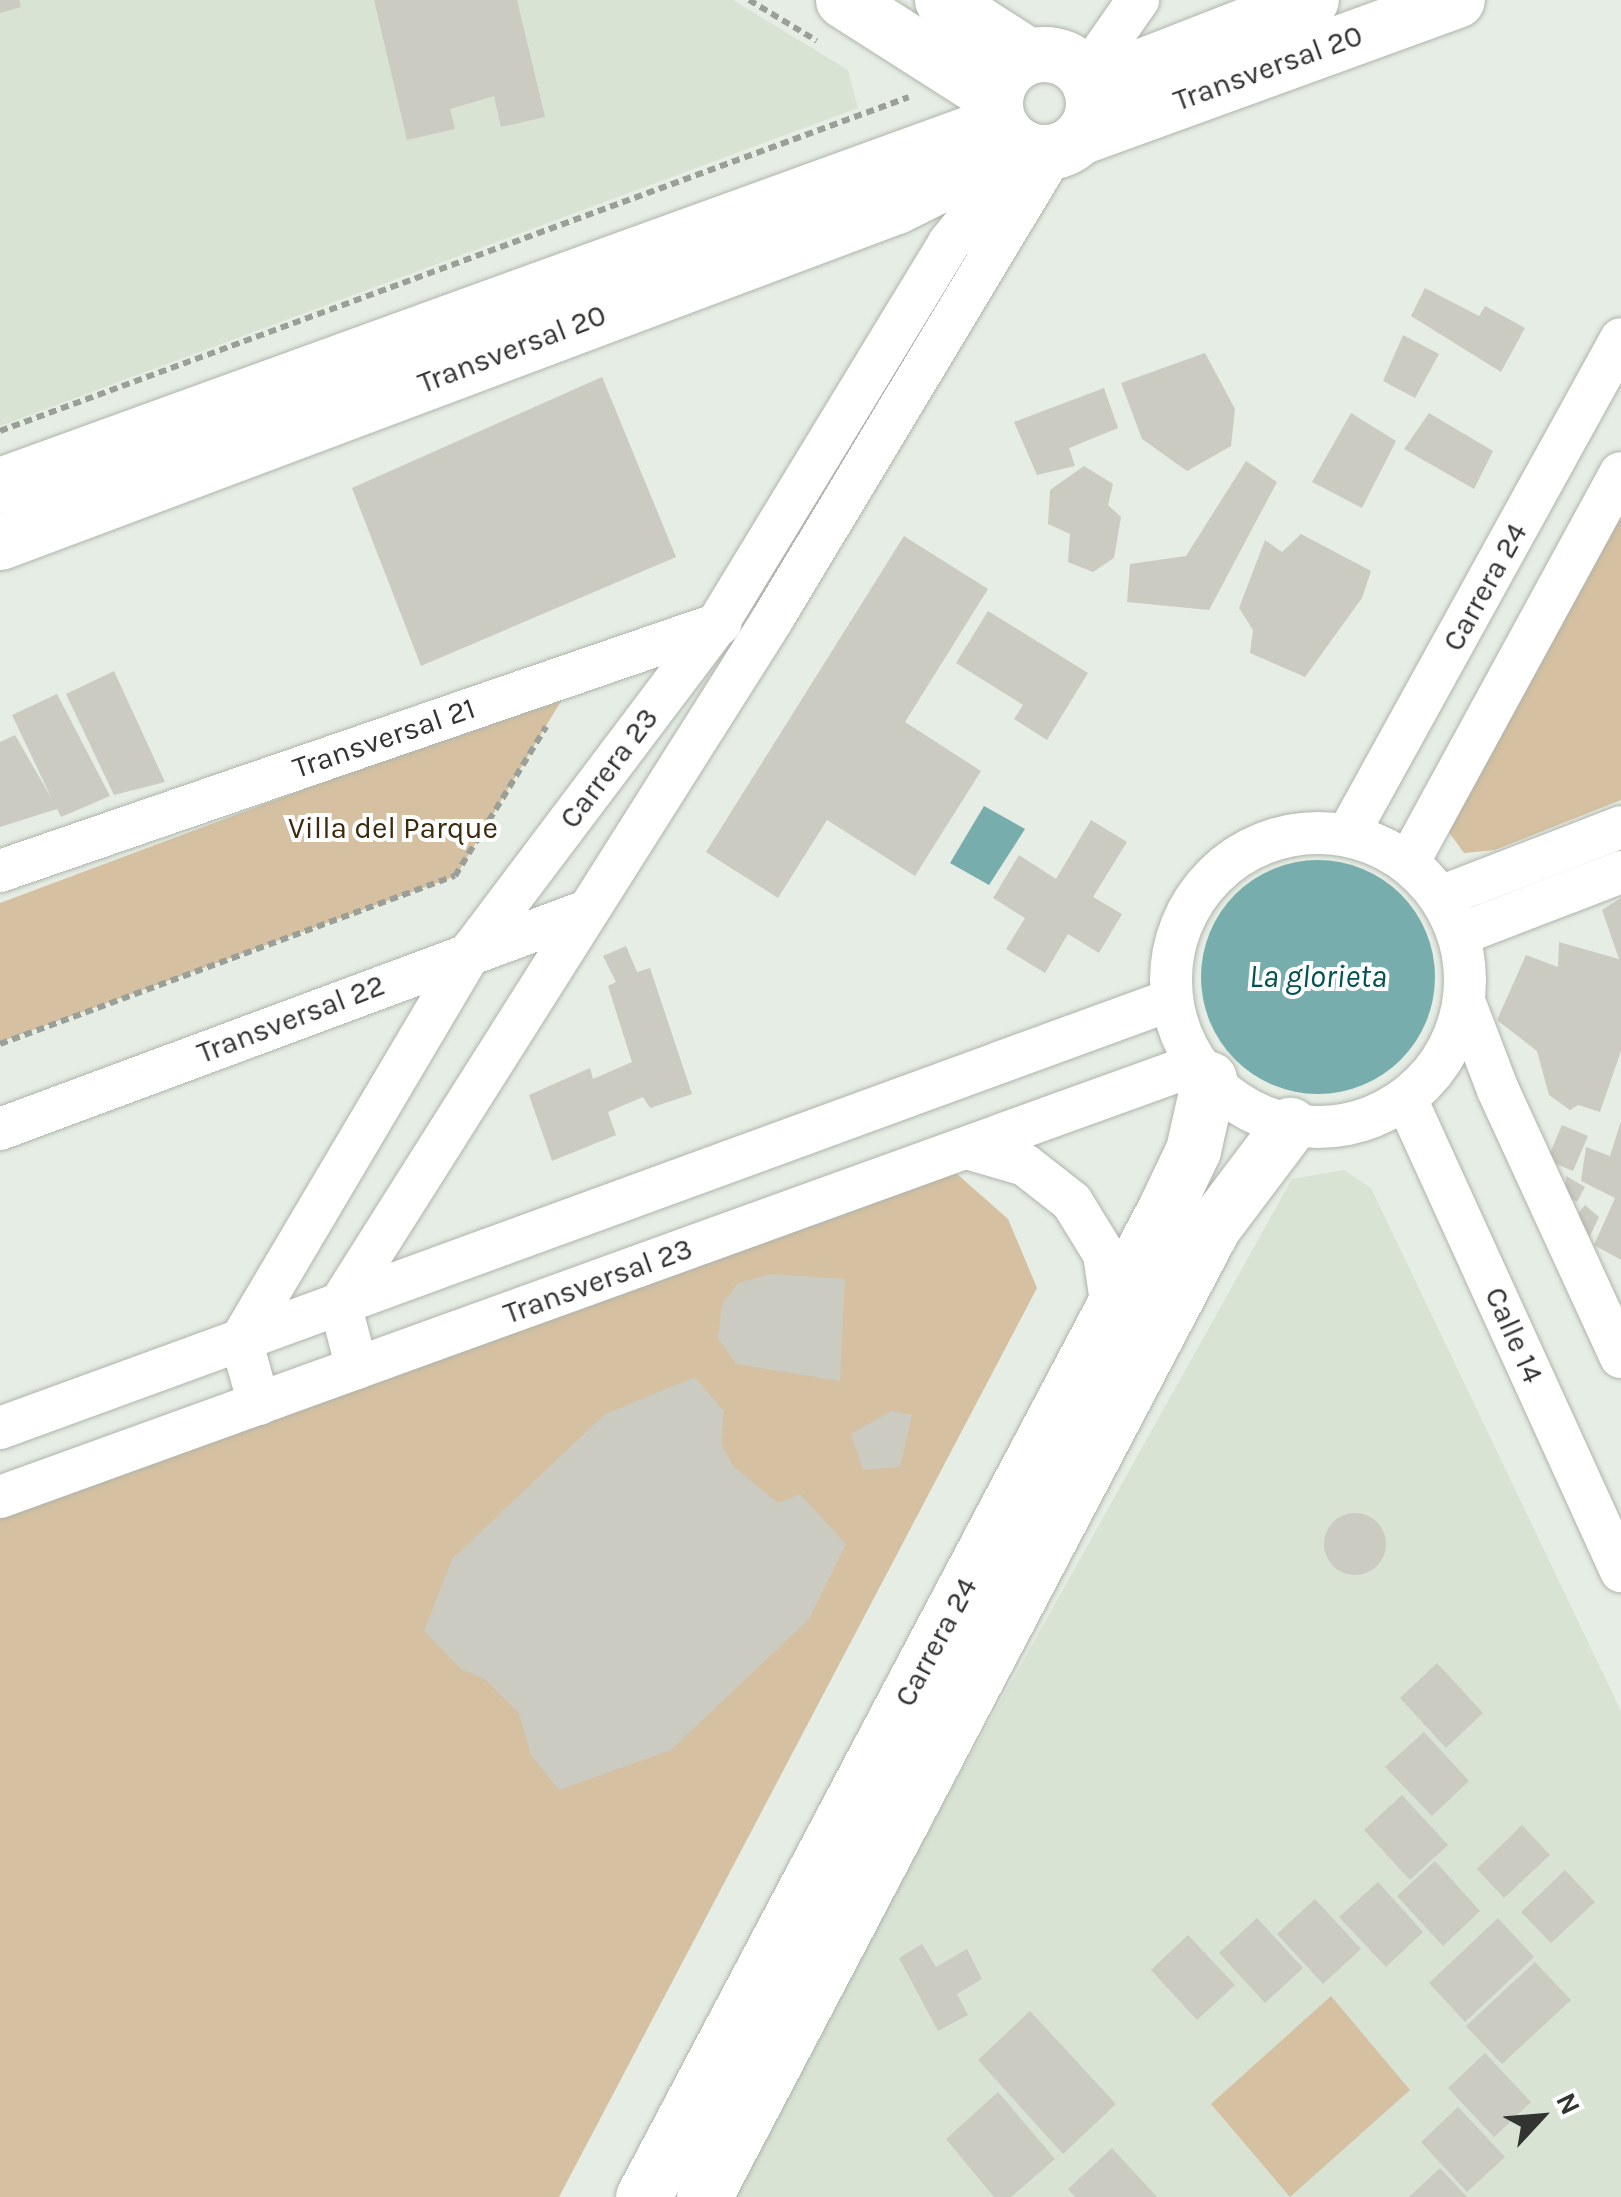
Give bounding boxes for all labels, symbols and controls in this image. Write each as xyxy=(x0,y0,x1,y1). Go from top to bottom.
street label: Transversal 20 xyxy=(1169,17,1367,119)
street label: Transversal 20 xyxy=(413,297,611,401)
street label: Carrera 24 xyxy=(1435,517,1535,657)
street label: Transversal 21 xyxy=(288,690,480,786)
street label: Carrera 23 xyxy=(552,701,666,835)
park label: Villa del Parque xyxy=(288,810,498,846)
water label: La glorieta xyxy=(1249,958,1387,996)
street label: Transversal 22 xyxy=(192,967,390,1071)
street label: Transversal 23 xyxy=(499,1230,697,1332)
street label: Calle 14 xyxy=(1477,1282,1551,1388)
street label: Carrera 24 xyxy=(887,1571,985,1713)
north arrow xyxy=(1491,2067,1591,2167)
text: N xyxy=(1549,2087,1588,2120)

